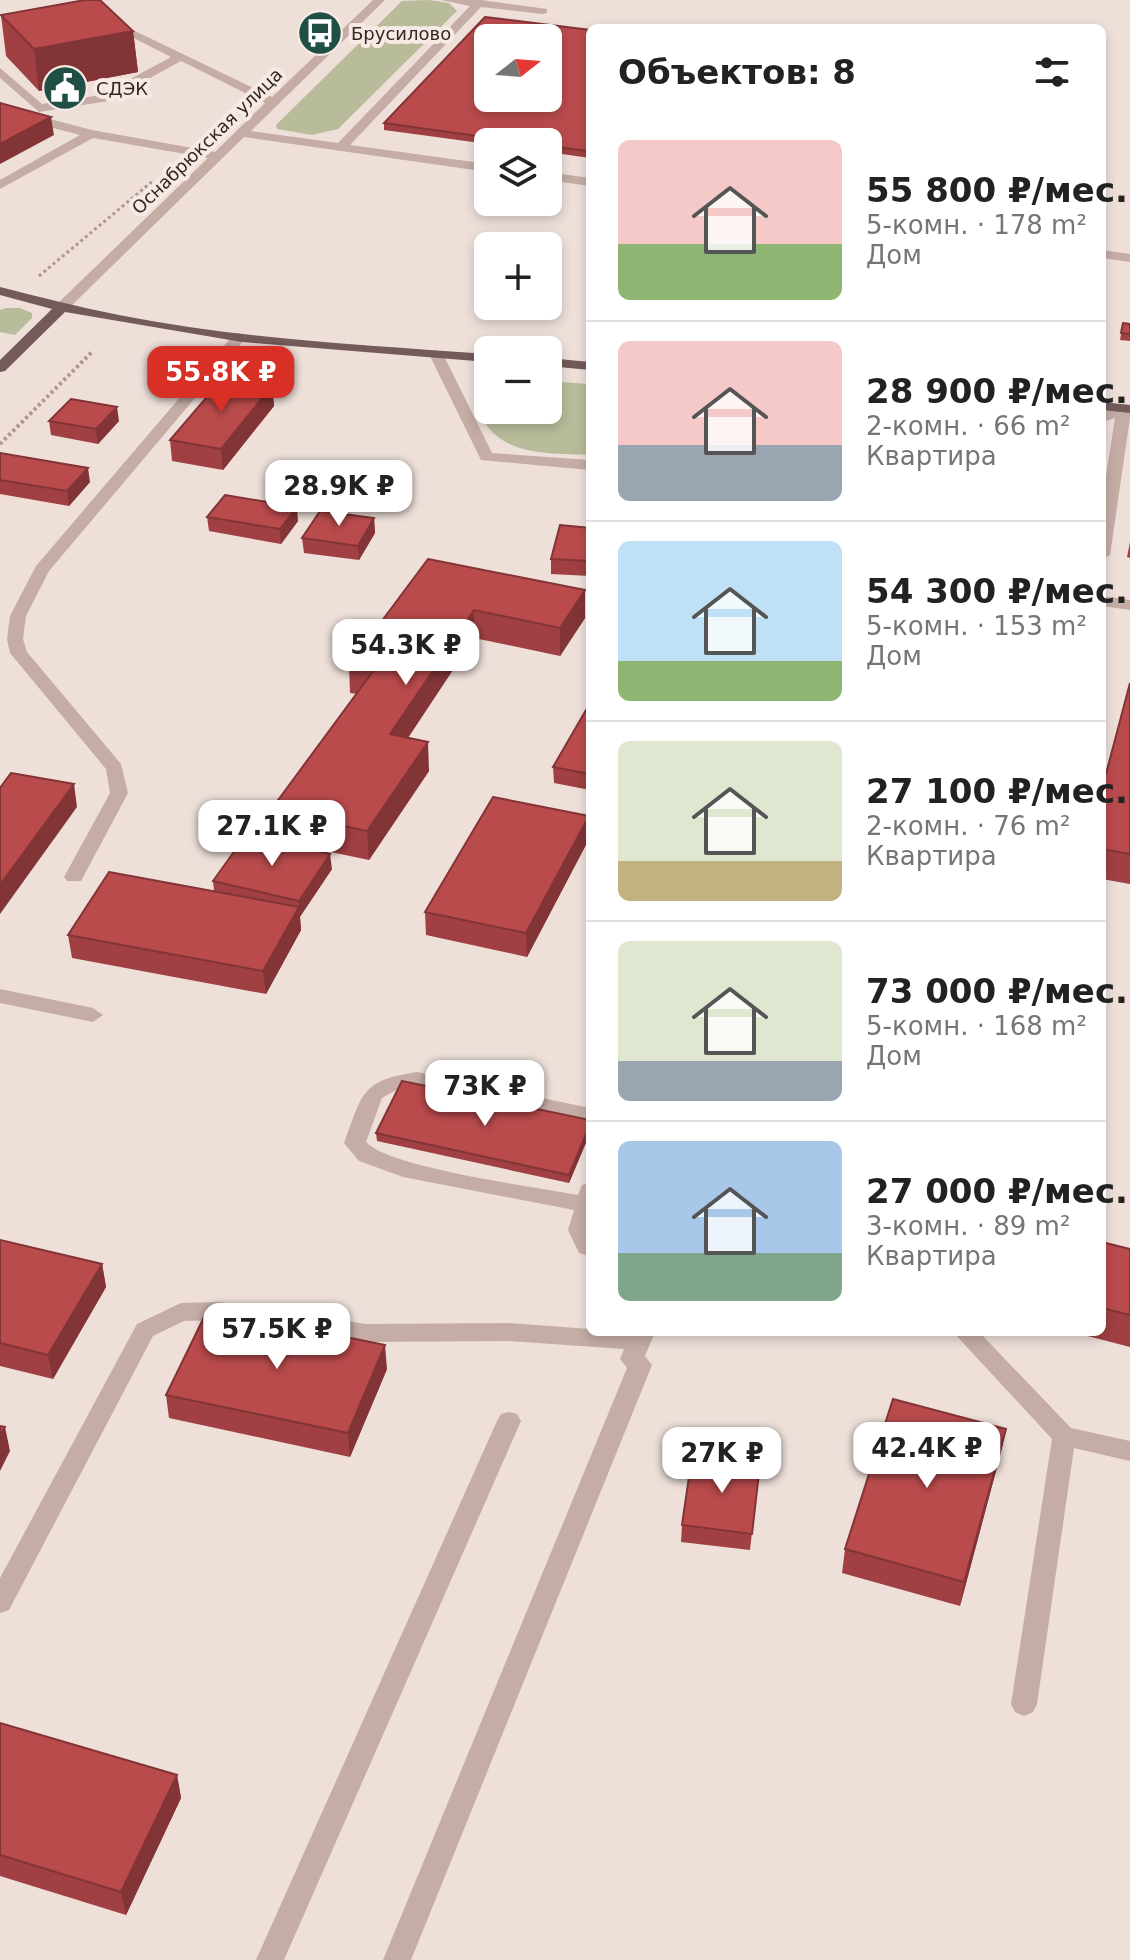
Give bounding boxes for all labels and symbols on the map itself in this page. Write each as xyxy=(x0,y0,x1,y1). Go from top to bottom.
bus stop icon: Брусилово xyxy=(296,9,344,57)
place label: Брусилово xyxy=(351,23,451,44)
north arrow xyxy=(474,24,562,112)
public building icon: СДЭК xyxy=(41,64,89,112)
street label: Оснабрюкская улица xyxy=(127,64,287,218)
place label: СДЭК xyxy=(96,78,148,99)
pin: 55.8K ₽ xyxy=(147,346,295,414)
pin: 28.9K ₽ xyxy=(265,460,413,528)
pin: 54.3K ₽ xyxy=(332,619,480,687)
pin: 27.1K ₽ xyxy=(198,800,346,868)
pin: 73K ₽ xyxy=(429,1060,541,1128)
pin: 57.5K ₽ xyxy=(203,1303,351,1371)
pin: 42.4K ₽ xyxy=(853,1422,1001,1490)
pin: 27K ₽ xyxy=(666,1427,778,1495)

